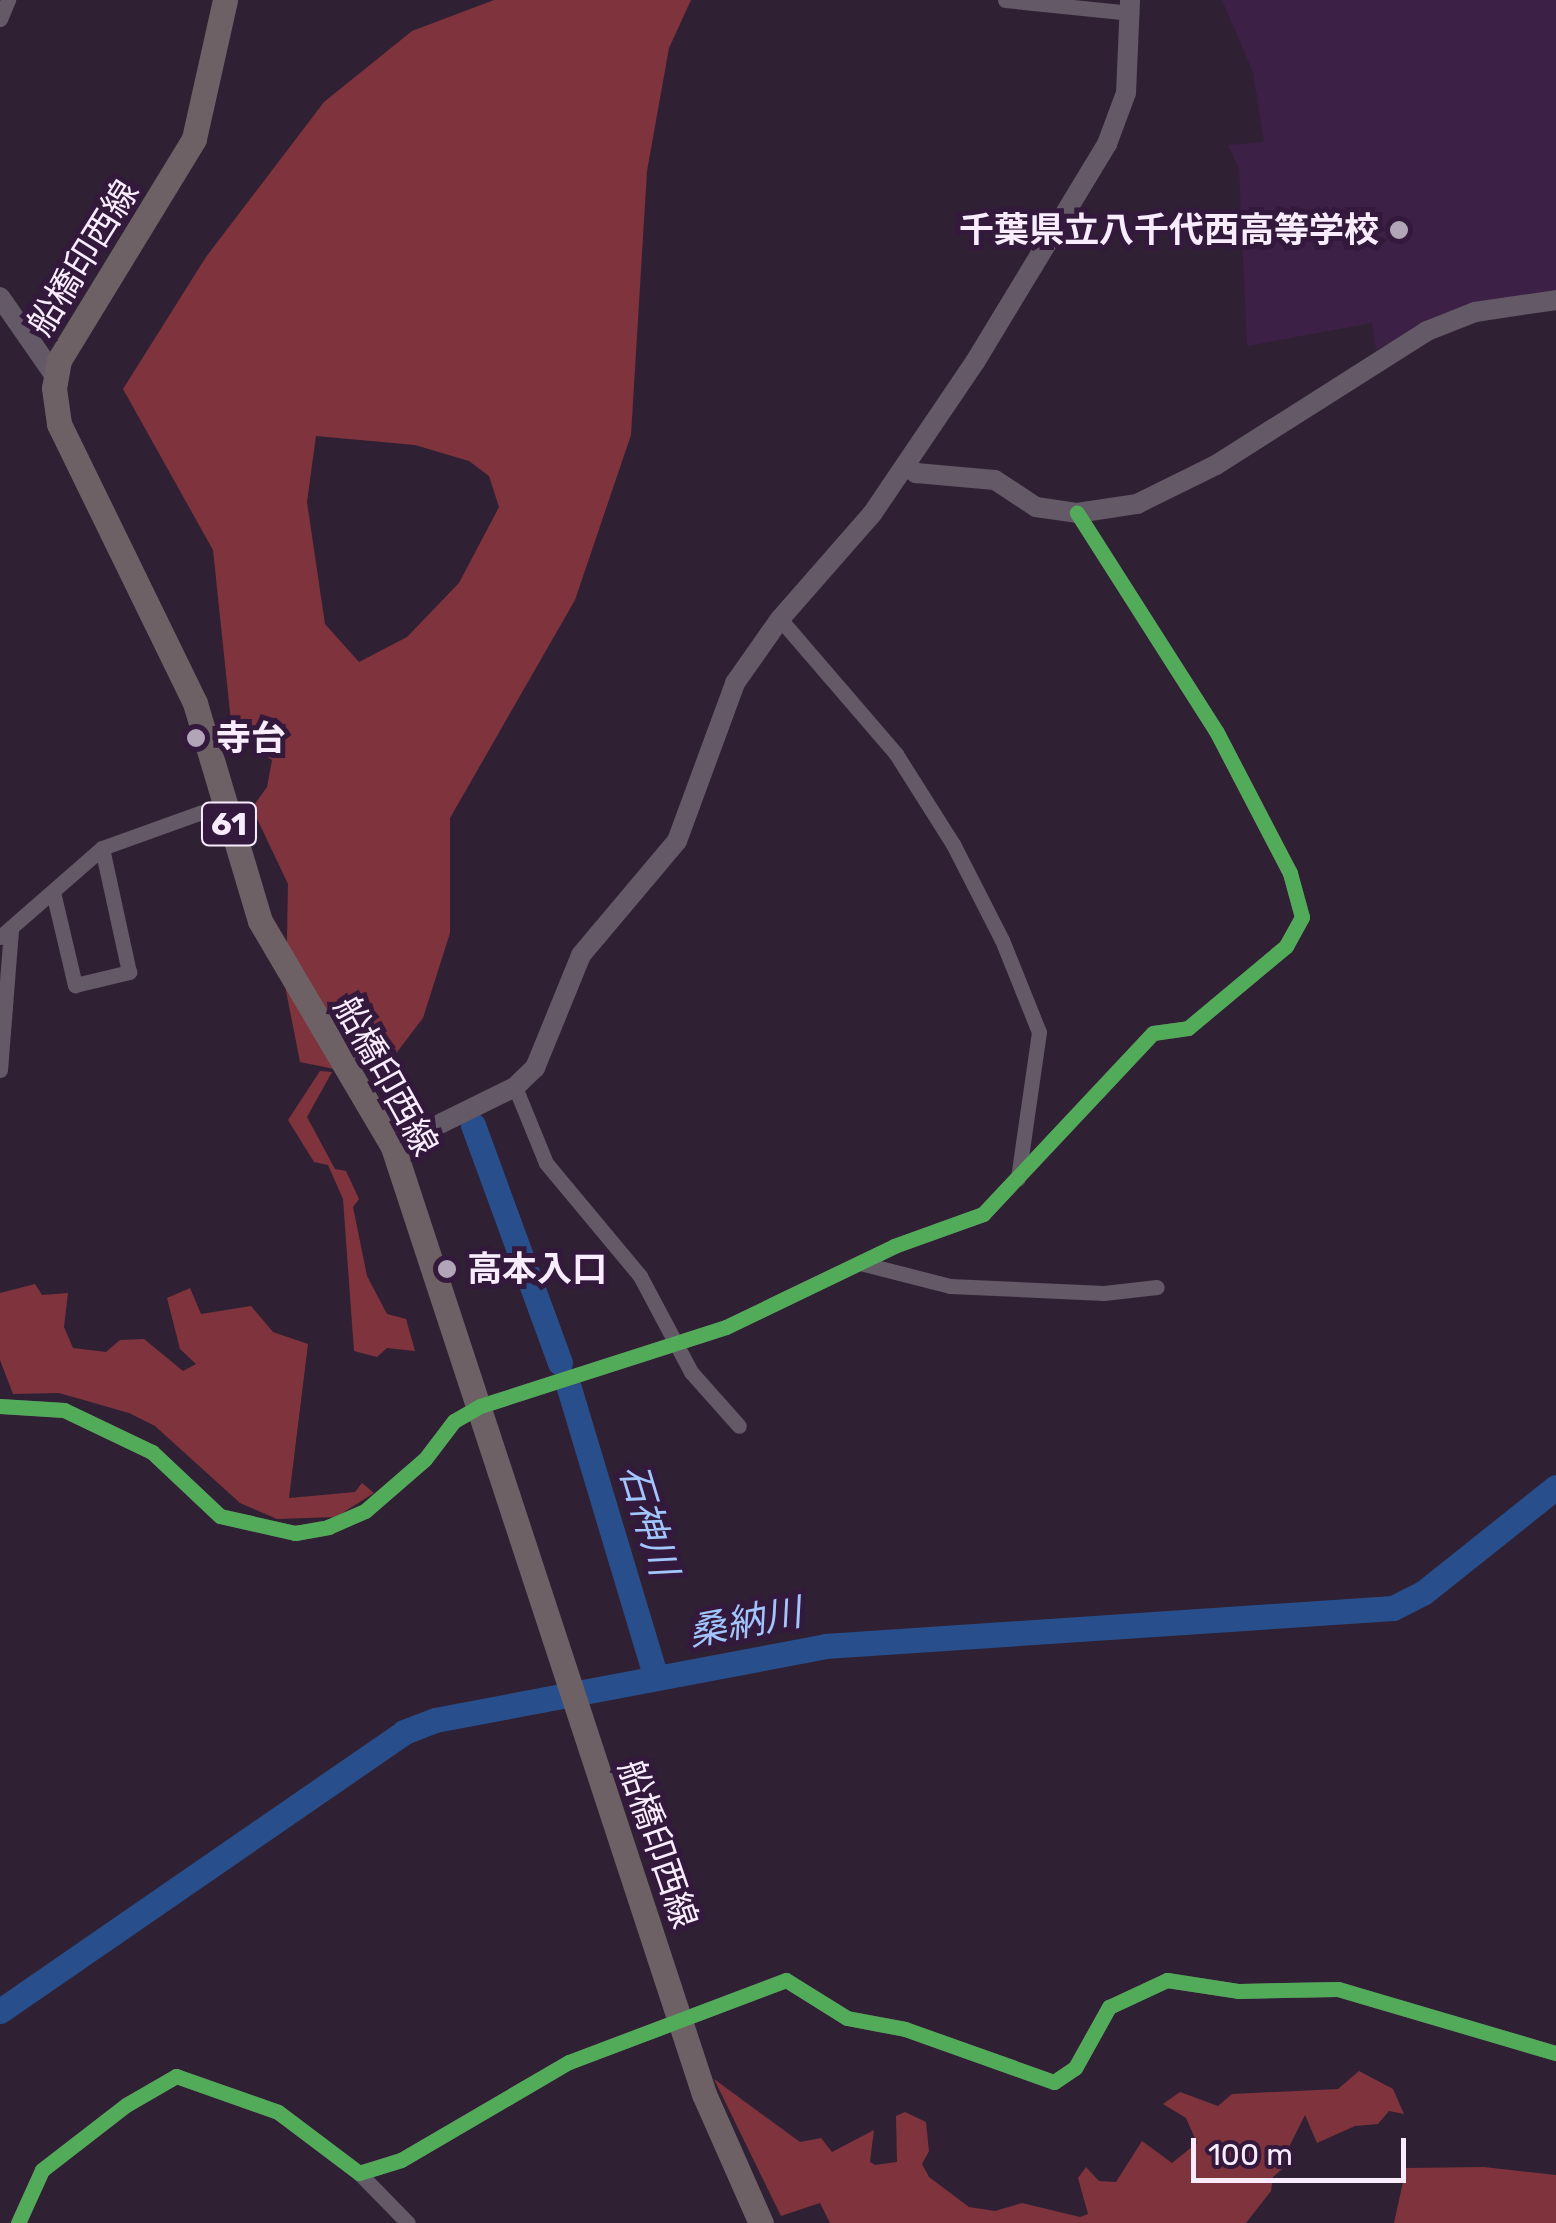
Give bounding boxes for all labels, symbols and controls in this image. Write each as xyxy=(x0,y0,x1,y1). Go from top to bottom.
street label: 船橋印西線 xyxy=(19,173,147,343)
place label: 千葉県立八千代西高等学校 xyxy=(959,209,1379,251)
marker: 千葉県立八千代西高等学校 xyxy=(1388,219,1410,241)
place label: 寺台 xyxy=(216,717,286,759)
marker: 寺台 xyxy=(185,727,207,749)
road number: 61 xyxy=(199,797,259,851)
street label: 船橋印西線 xyxy=(325,989,447,1163)
place label: 高本入口 xyxy=(467,1248,607,1290)
marker: 高本入口 xyxy=(436,1258,458,1280)
water label: 石神川 xyxy=(610,1459,686,1581)
water label: 桑納川 xyxy=(685,1590,805,1656)
street label: 船橋印西線 xyxy=(610,1754,706,1934)
scale bar xyxy=(1196,2118,1411,2180)
text: 100 m xyxy=(1208,2137,1293,2173)

